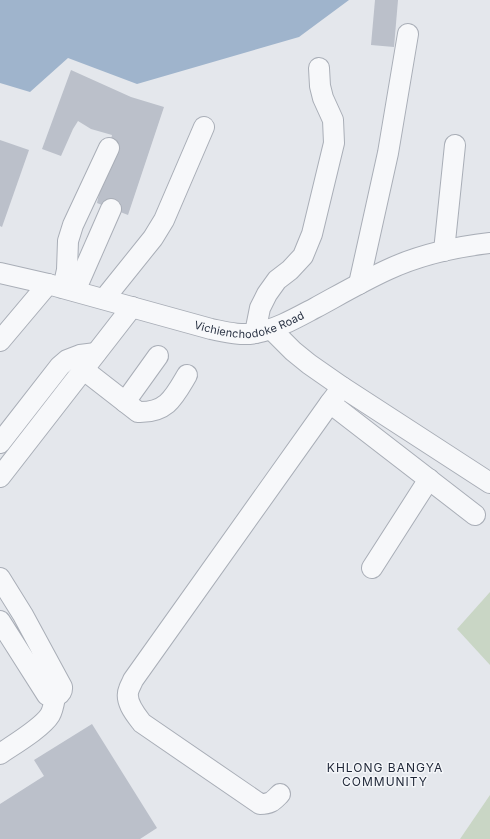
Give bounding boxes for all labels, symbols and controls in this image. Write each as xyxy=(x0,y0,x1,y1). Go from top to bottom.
street label: Vichienchodoke Road xyxy=(193,308,306,341)
district label: KHLONG BANGYA COMMUNITY xyxy=(327,760,443,789)

